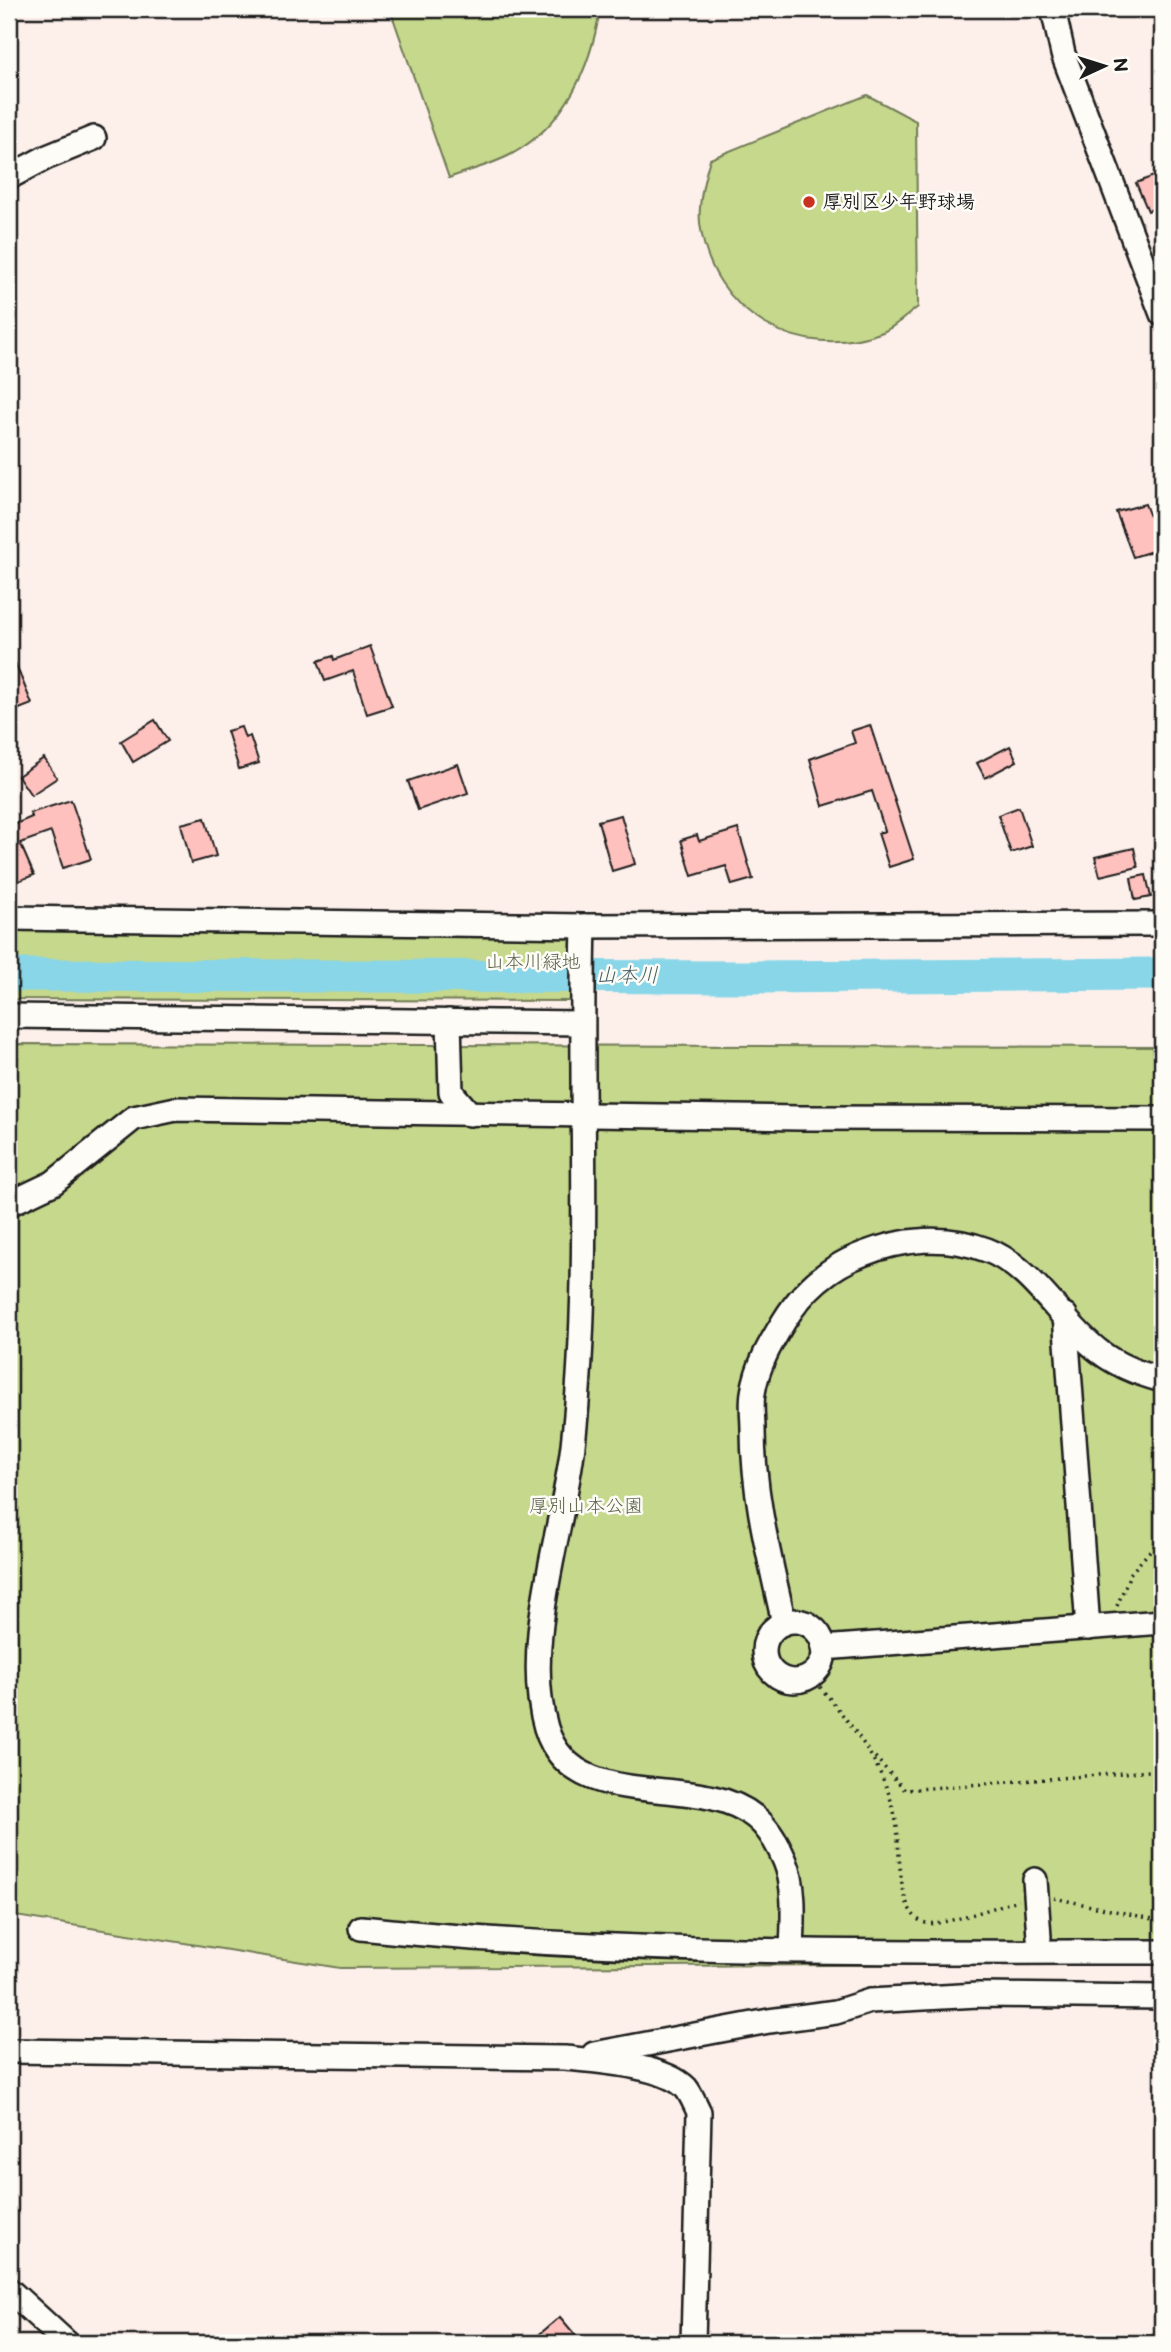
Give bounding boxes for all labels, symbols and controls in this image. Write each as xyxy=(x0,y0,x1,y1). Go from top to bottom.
north arrow xyxy=(1070,32,1140,102)
text: N xyxy=(1107,57,1131,73)
place label: 厚別区少年野球場 xyxy=(823,191,975,214)
marker: 厚別区少年野球場 xyxy=(801,194,817,210)
park label: 山本川緑地 xyxy=(485,951,581,974)
water label: 山本川 xyxy=(596,963,659,988)
park label: 厚別山本公園 xyxy=(529,1495,643,1518)

